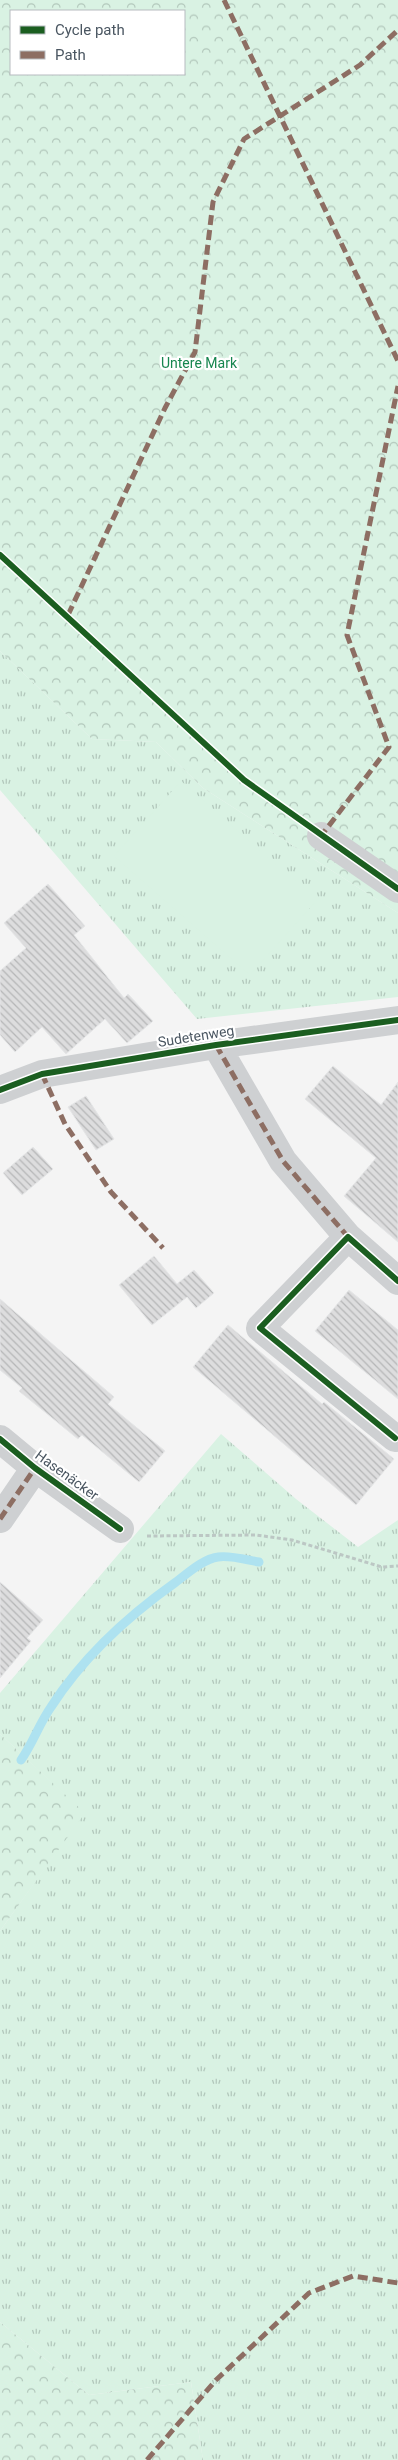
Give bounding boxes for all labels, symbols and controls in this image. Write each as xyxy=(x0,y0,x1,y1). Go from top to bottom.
legend xyxy=(10,10,185,75)
text: Cycle path xyxy=(55,21,125,39)
text: Path xyxy=(55,46,86,64)
park label: Untere Mark xyxy=(161,355,238,371)
street label: Sudetenweg xyxy=(157,1022,235,1050)
street label: Hasenäcker xyxy=(32,1447,102,1503)

